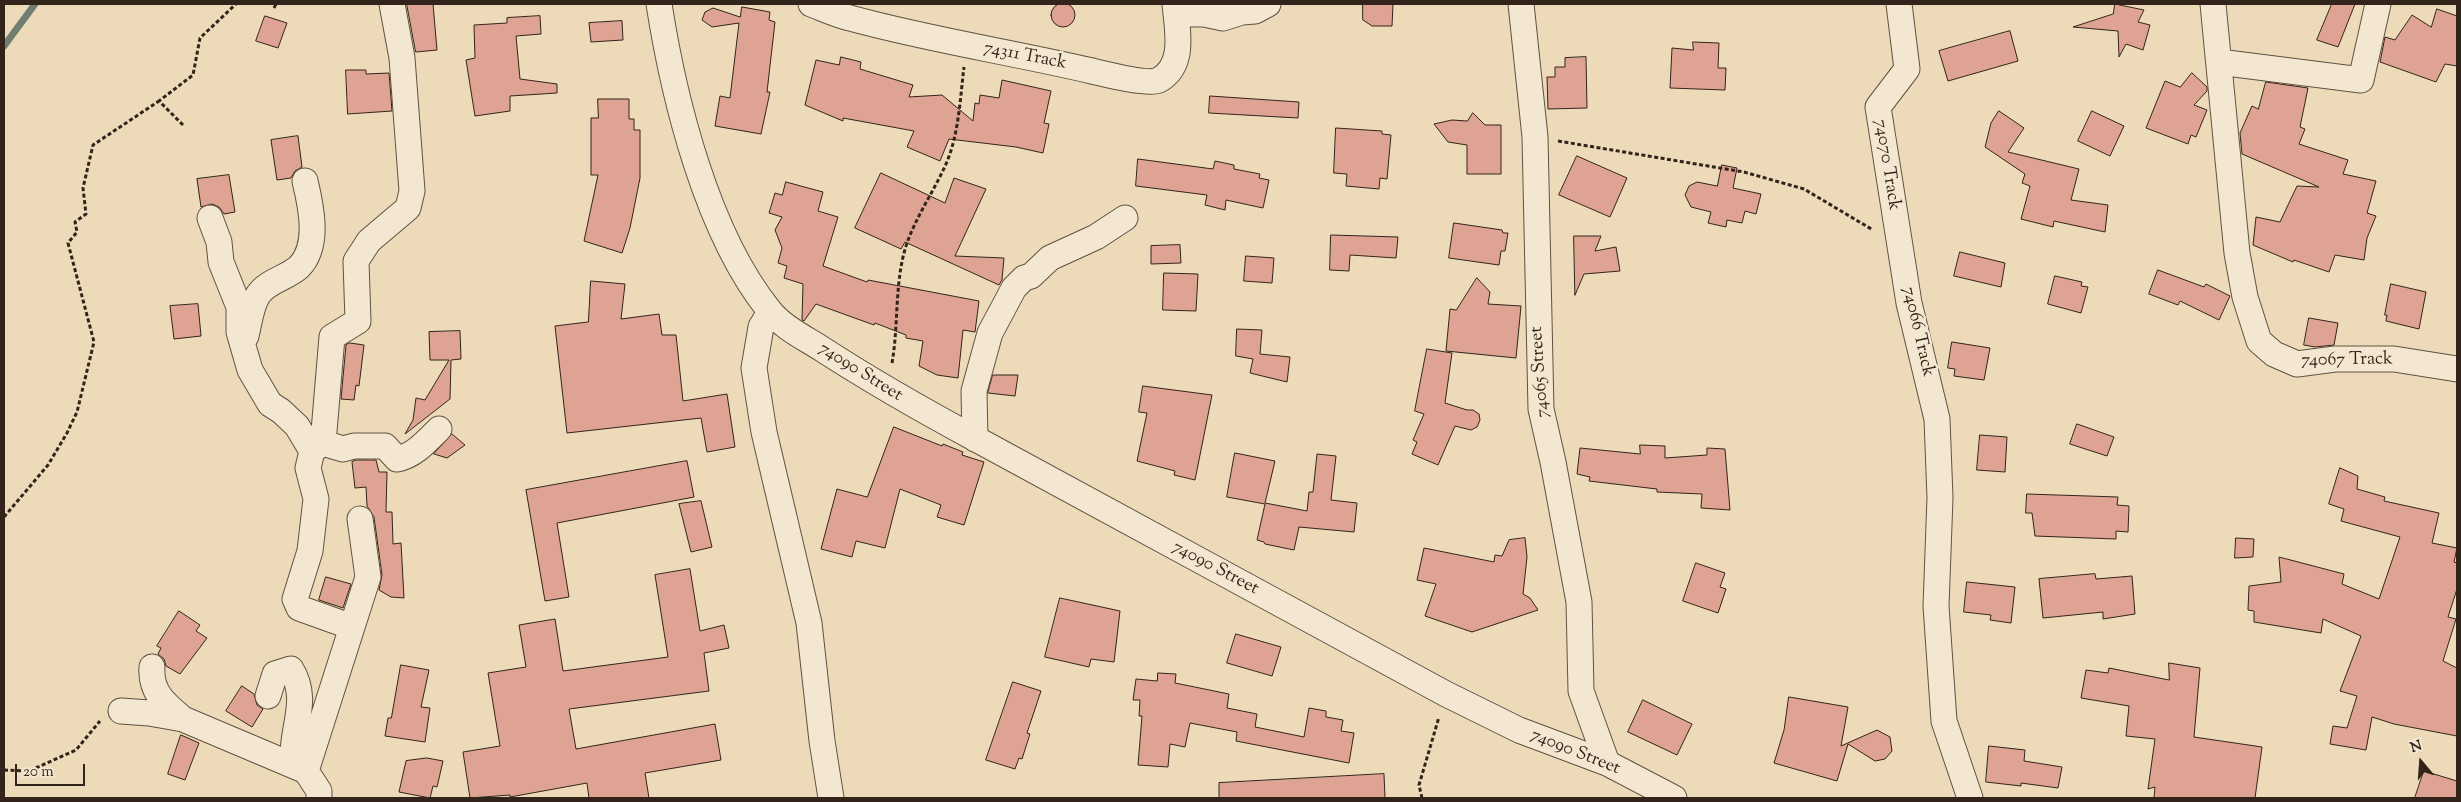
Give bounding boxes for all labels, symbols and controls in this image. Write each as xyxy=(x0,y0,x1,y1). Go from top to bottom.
street label: 74311 Track xyxy=(982,38,1068,76)
street label: 74070 Track xyxy=(1868,118,1904,212)
street label: 74066 Track xyxy=(1896,285,1938,379)
street label: 74065 Street xyxy=(1527,326,1555,418)
street label: 74090 Street xyxy=(814,339,906,407)
street label: 74067 Track xyxy=(2301,349,2393,373)
street label: 74090 Street xyxy=(1168,537,1262,601)
street label: 74090 Street xyxy=(1527,725,1623,781)
text: N xyxy=(2408,736,2425,759)
north arrow xyxy=(2396,737,2446,787)
scale bar xyxy=(18,754,88,786)
text: 20 m xyxy=(23,762,54,783)

